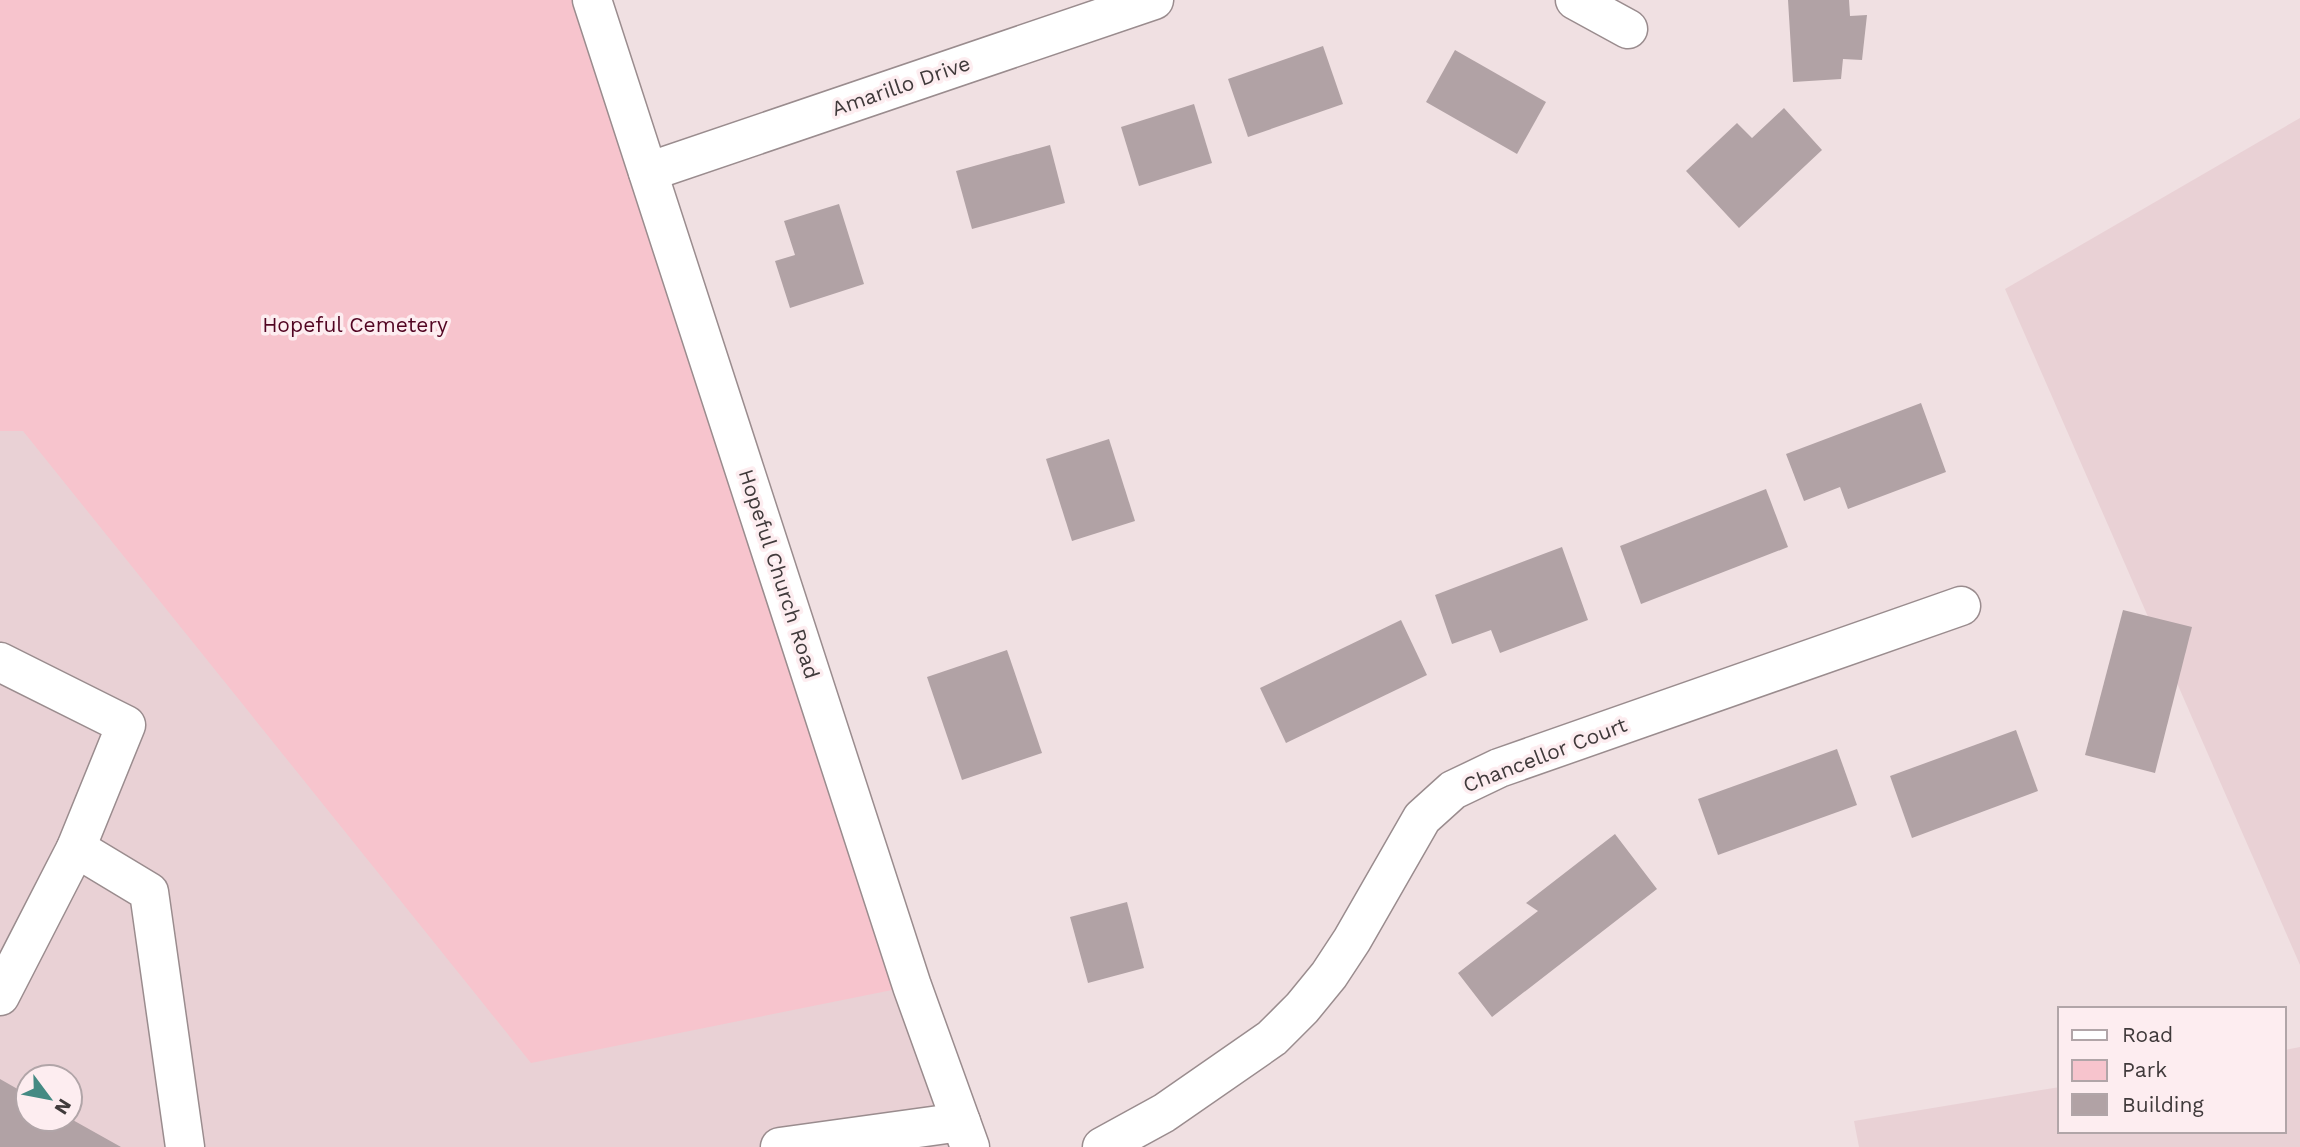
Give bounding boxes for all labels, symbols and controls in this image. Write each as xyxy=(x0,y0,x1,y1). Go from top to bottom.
street label: Amarillo Drive xyxy=(828,50,973,121)
park label: Hopeful Cemetery xyxy=(262,312,448,337)
street label: Hopeful Church Road xyxy=(734,466,825,682)
street label: Chancellor Court xyxy=(1459,712,1630,797)
legend xyxy=(2058,1007,2286,1133)
text: Road xyxy=(2122,1022,2173,1047)
text: Park xyxy=(2122,1057,2167,1082)
north arrow xyxy=(14,1063,84,1133)
text: Building xyxy=(2122,1092,2204,1117)
text: N xyxy=(50,1095,76,1119)

